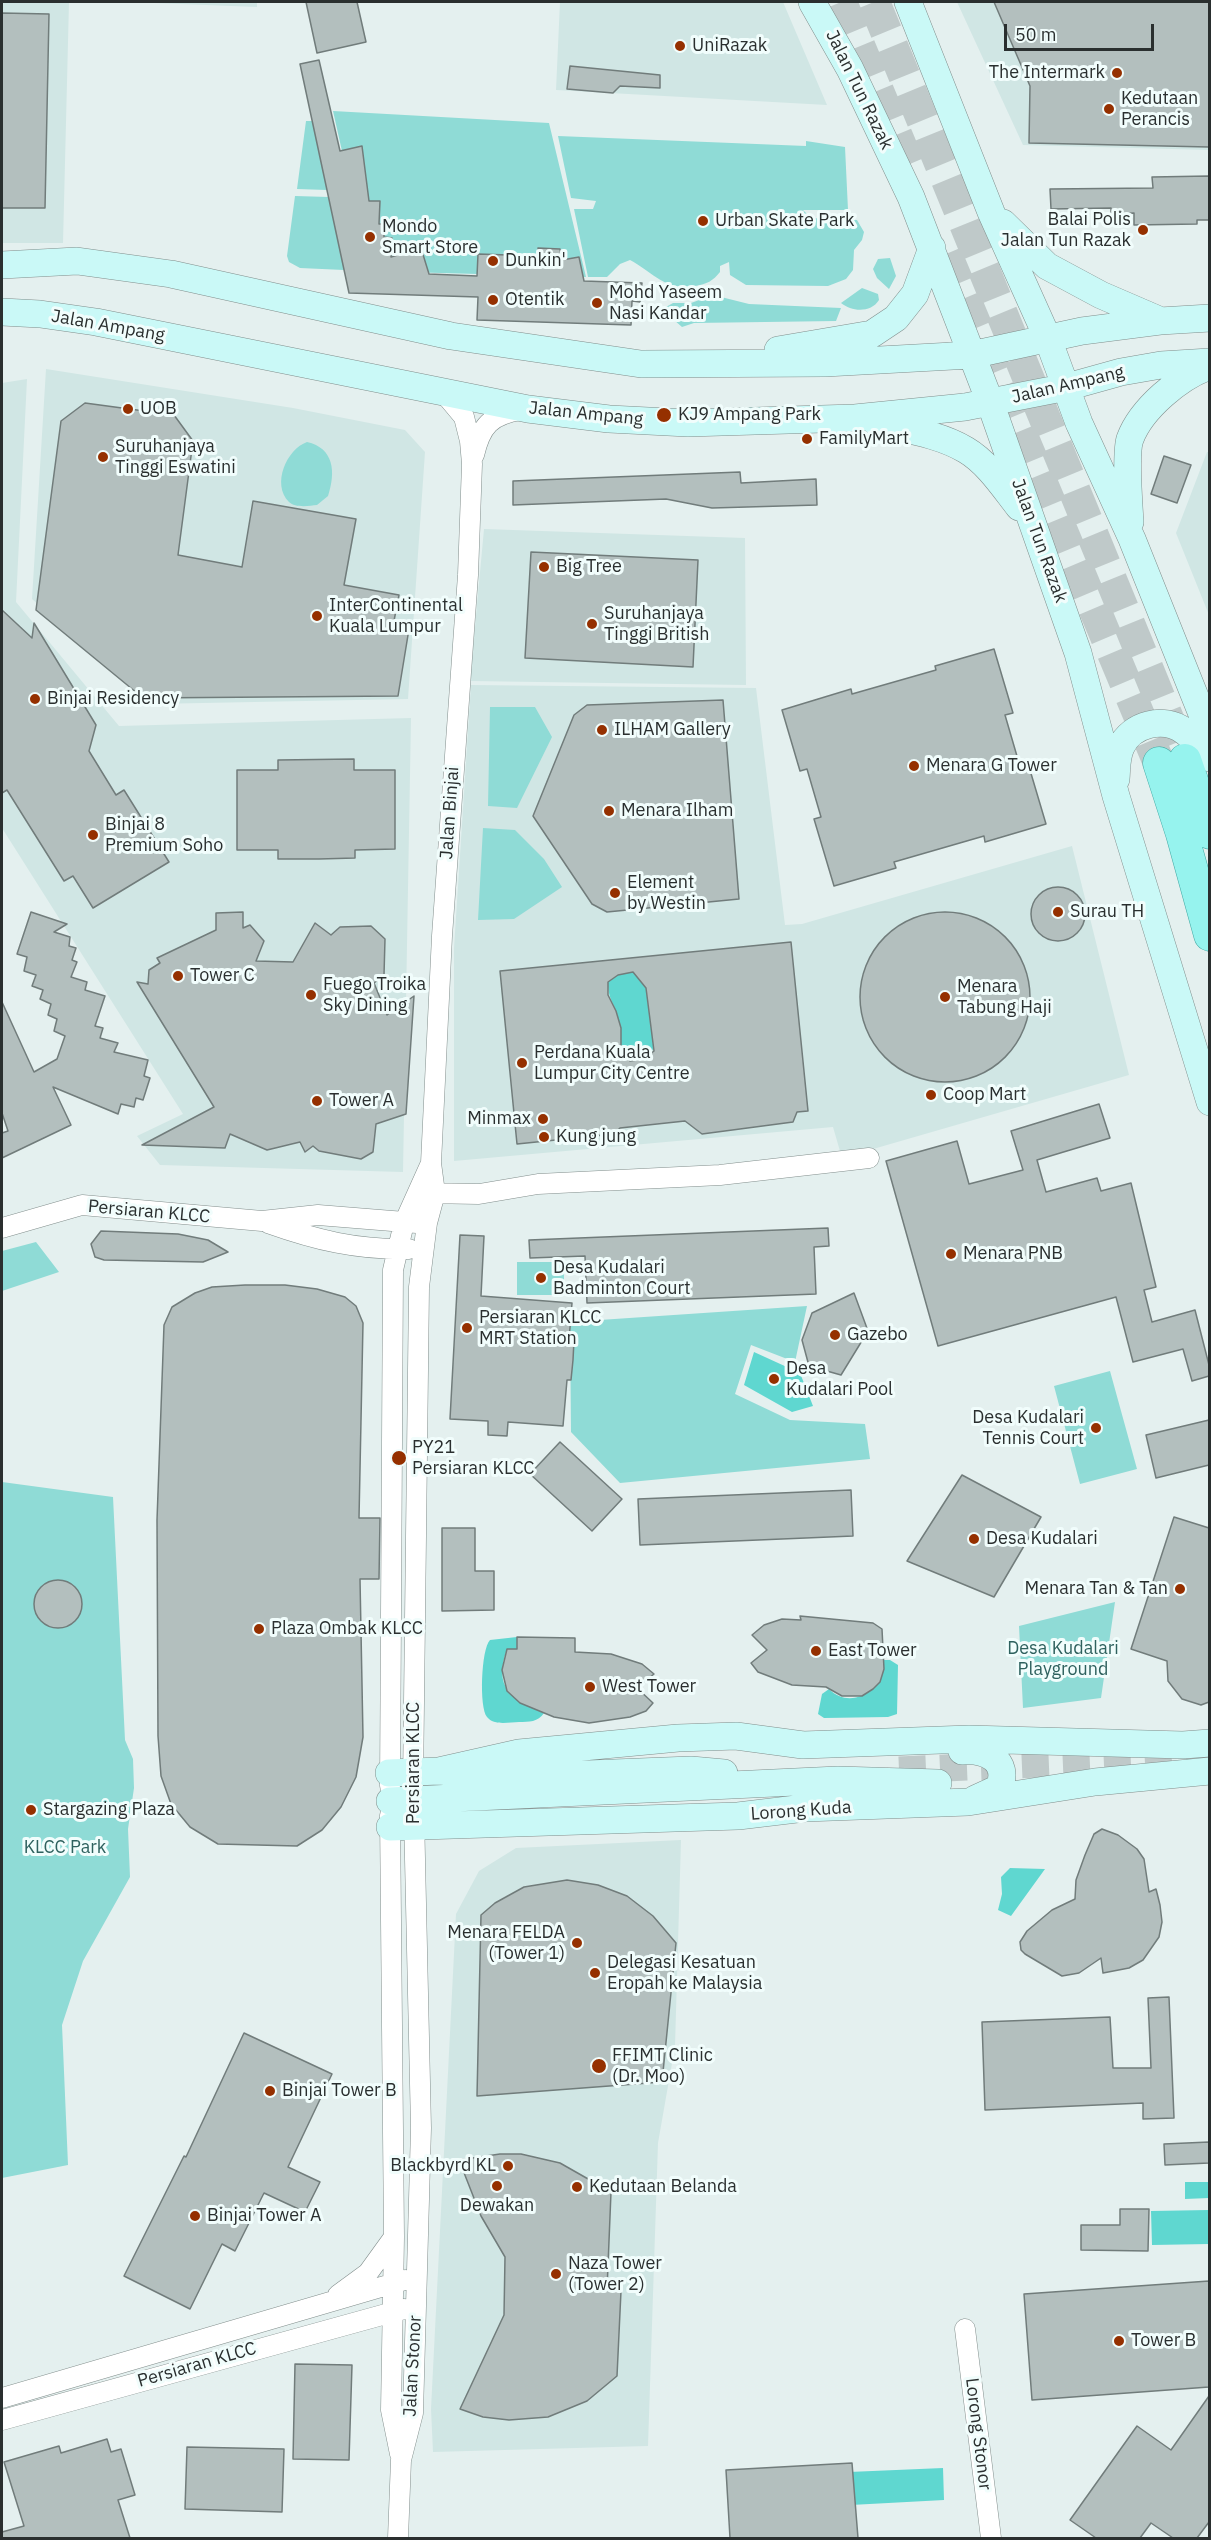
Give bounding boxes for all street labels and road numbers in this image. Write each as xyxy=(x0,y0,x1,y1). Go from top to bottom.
street label: Jalan Tun Razak xyxy=(821,27,897,153)
street label: Jalan Ampang xyxy=(50,305,166,347)
street label: Jalan Ampang xyxy=(1010,362,1126,408)
street label: Jalan Ampang xyxy=(528,397,644,431)
street label: Jalan Tun Razak xyxy=(1007,476,1071,606)
street label: Jalan Binjai xyxy=(436,766,464,860)
street label: Persiaran KLCC xyxy=(87,1196,211,1228)
street label: Persiaran KLCC xyxy=(403,1702,425,1824)
street label: Lorong Kuda xyxy=(750,1797,852,1825)
street label: Jalan Stonor xyxy=(400,2315,426,2417)
street label: Persiaran KLCC xyxy=(135,2338,259,2392)
street label: Lorong Stonor xyxy=(960,2377,996,2491)

